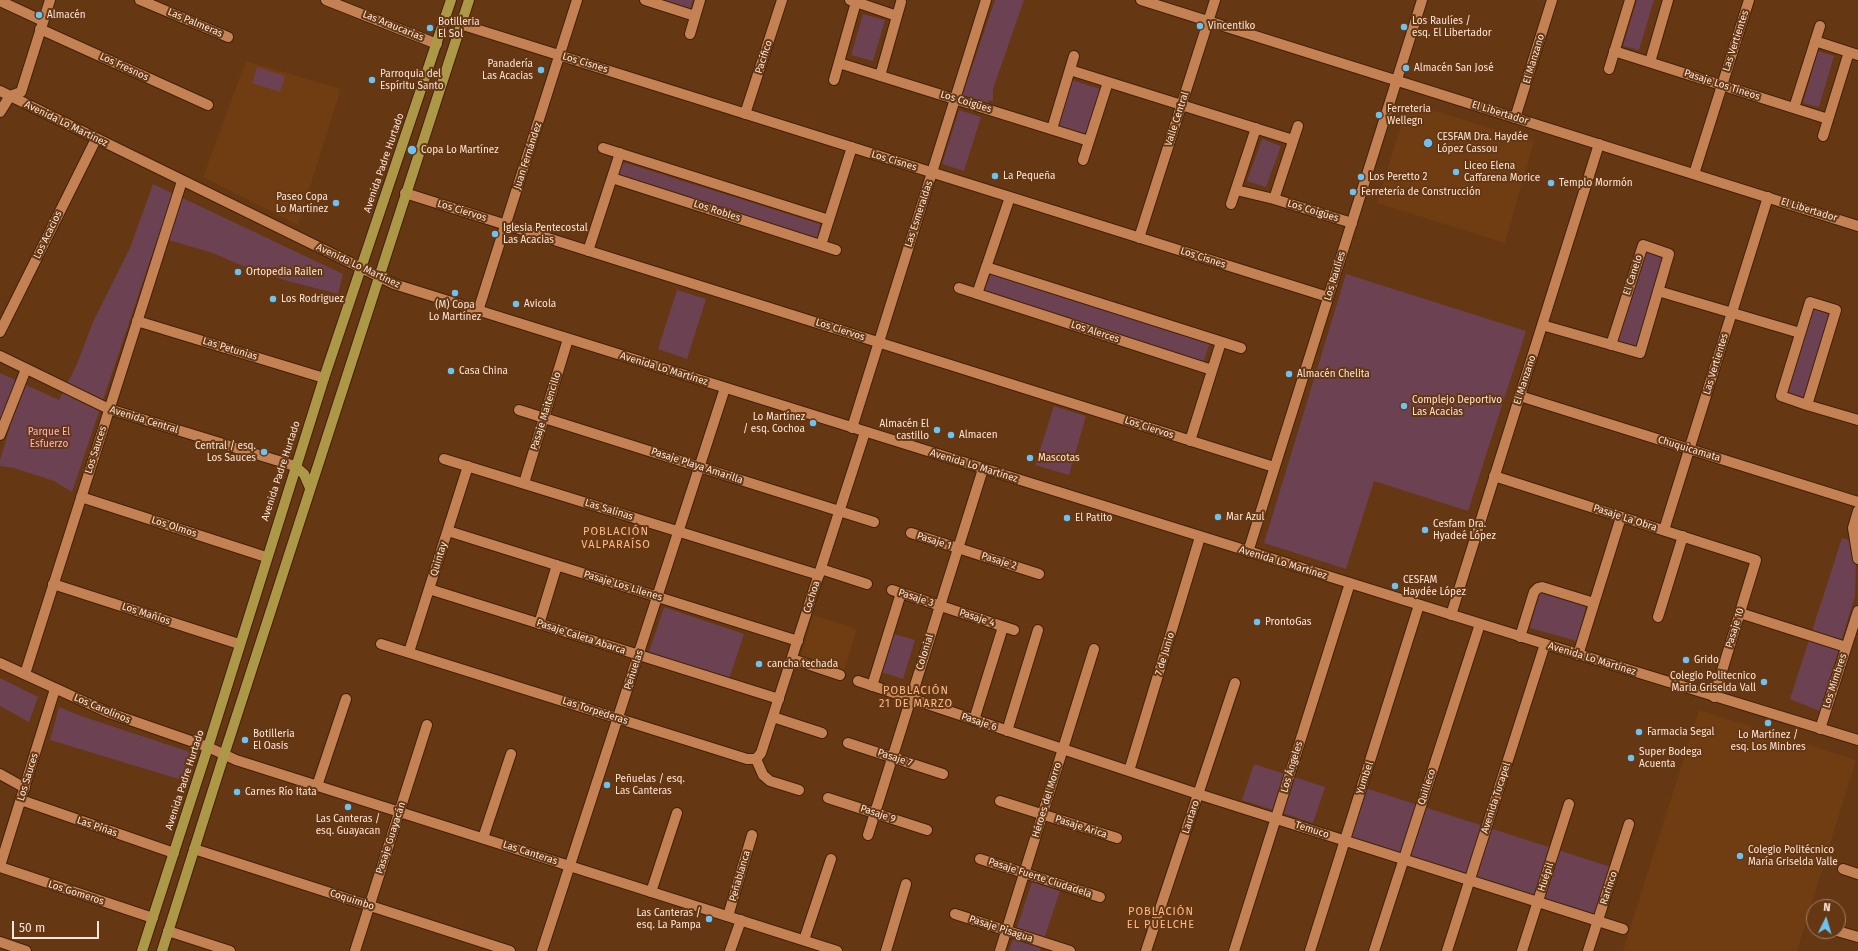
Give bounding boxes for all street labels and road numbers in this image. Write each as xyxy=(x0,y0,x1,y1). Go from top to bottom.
street label: Las Palmeras xyxy=(166,6,224,40)
street label: Las Araucarias xyxy=(361,8,425,44)
street label: Las Vertientes xyxy=(1720,9,1752,73)
street label: El Manzano xyxy=(1521,33,1547,85)
street label: Pacífico xyxy=(753,39,775,75)
street label: Los Fresnos xyxy=(98,50,150,84)
street label: Los Cisnes xyxy=(561,50,609,76)
street label: Pasaje Los Tineos xyxy=(1683,67,1761,103)
street label: Los Coigües xyxy=(939,89,993,115)
street label: Valle Central xyxy=(1163,90,1191,148)
street label: Avenida Lo Martínez xyxy=(22,99,110,149)
street label: El Libertador xyxy=(1470,99,1530,127)
street label: Avenida Padre Hurtado xyxy=(361,112,407,214)
street label: Juan Fernández xyxy=(512,121,544,191)
street label: Los Cisnes xyxy=(870,148,918,174)
street label: Las Esmeraldas xyxy=(903,179,935,249)
street label: El Libertador xyxy=(1779,196,1839,224)
street label: Los Ciervos xyxy=(436,198,488,224)
street label: Los Robles xyxy=(692,198,742,224)
street label: Los Coigües xyxy=(1286,198,1340,224)
street label: Los Acacios xyxy=(31,209,65,261)
street label: Avenida Lo Martínez xyxy=(314,241,402,291)
street label: Los Cisnes xyxy=(1179,245,1227,271)
street label: Los Raulíes xyxy=(1322,250,1348,302)
street label: El Canelo xyxy=(1621,253,1645,297)
street label: Los Ciervos xyxy=(814,316,866,344)
street label: Los Alerces xyxy=(1069,319,1121,345)
street label: Las Vertientes xyxy=(1701,332,1731,396)
street label: Las Petunias xyxy=(201,335,259,363)
street label: Avenida Lo Martínez xyxy=(619,350,709,388)
street label: El Manzano xyxy=(1511,354,1539,406)
street label: Pasaje Maitencillo xyxy=(528,370,564,452)
street label: Avenida Central xyxy=(108,404,180,436)
street label: Los Ciervos xyxy=(1123,414,1175,442)
street label: Avenida Padre Hurtado xyxy=(259,419,303,523)
street label: Los Sauces xyxy=(83,425,109,475)
street label: Chuquicamata xyxy=(1656,434,1722,464)
street label: Pasaje Playa Amarilla xyxy=(650,445,744,487)
street label: Avenida Lo Martínez xyxy=(929,447,1019,485)
street label: Las Salinas xyxy=(583,497,635,523)
street label: Pasaje La Obra xyxy=(1592,502,1658,534)
street label: Los Olmos xyxy=(150,514,198,540)
street label: Pasaje 1 xyxy=(915,530,953,552)
street label: Quintay xyxy=(428,540,450,578)
street label: Avenida Lo Martínez xyxy=(1238,544,1328,582)
street label: Pasaje 2 xyxy=(980,550,1018,572)
street label: Pasaje Los Lilenes xyxy=(582,568,664,604)
street label: Cochoa xyxy=(801,579,823,615)
street label: Pasaje 3 xyxy=(897,587,935,609)
street label: Los Mañíos xyxy=(120,601,172,627)
street label: Pasaje 10 xyxy=(1723,606,1747,650)
street label: Pasaje 4 xyxy=(958,607,996,629)
street label: Pasaje Caleta Abarca xyxy=(535,617,627,657)
street label: 7 de Junio xyxy=(1153,631,1177,677)
street label: Colonial xyxy=(914,633,936,671)
street label: Avenida Lo Martínez xyxy=(1547,640,1637,678)
street label: Peñuelas xyxy=(622,649,646,691)
street label: Los Mimbres xyxy=(1821,652,1849,710)
street label: Los Carolinos xyxy=(72,692,132,726)
street label: Las Torpederas xyxy=(561,695,629,727)
street label: Pasaje 6 xyxy=(960,711,998,733)
street label: Avenida Padre Hurtado xyxy=(163,728,207,832)
street label: Los Ángeles xyxy=(1279,740,1305,794)
street label: Pasaje 7 xyxy=(876,747,914,769)
street label: Los Sauces xyxy=(15,752,41,802)
street label: Yumbel xyxy=(1354,760,1376,796)
street label: Héroes del Morro xyxy=(1030,761,1064,839)
street label: Avenida Tucapel xyxy=(1479,761,1513,835)
street label: Quilleco xyxy=(1416,767,1438,807)
street label: Lautaro xyxy=(1180,799,1202,835)
street label: Pasaje Guayacán xyxy=(374,800,408,876)
street label: Pasaje 9 xyxy=(859,803,897,825)
street label: Pasaje Arica xyxy=(1053,813,1109,841)
street label: Las Piñas xyxy=(75,814,119,840)
street label: Temuco xyxy=(1294,819,1330,841)
street label: Las Canteras xyxy=(501,839,559,867)
street label: Peñablanca xyxy=(727,849,753,903)
street label: Pasaje Fuerte Ciudadela xyxy=(987,856,1093,900)
street label: Huépil xyxy=(1536,861,1556,893)
street label: Rarinco xyxy=(1598,870,1620,906)
street label: Los Gomeros xyxy=(47,878,105,908)
street label: Coquimbo xyxy=(328,887,376,913)
street label: Pasaje Pisagua xyxy=(968,913,1034,945)

